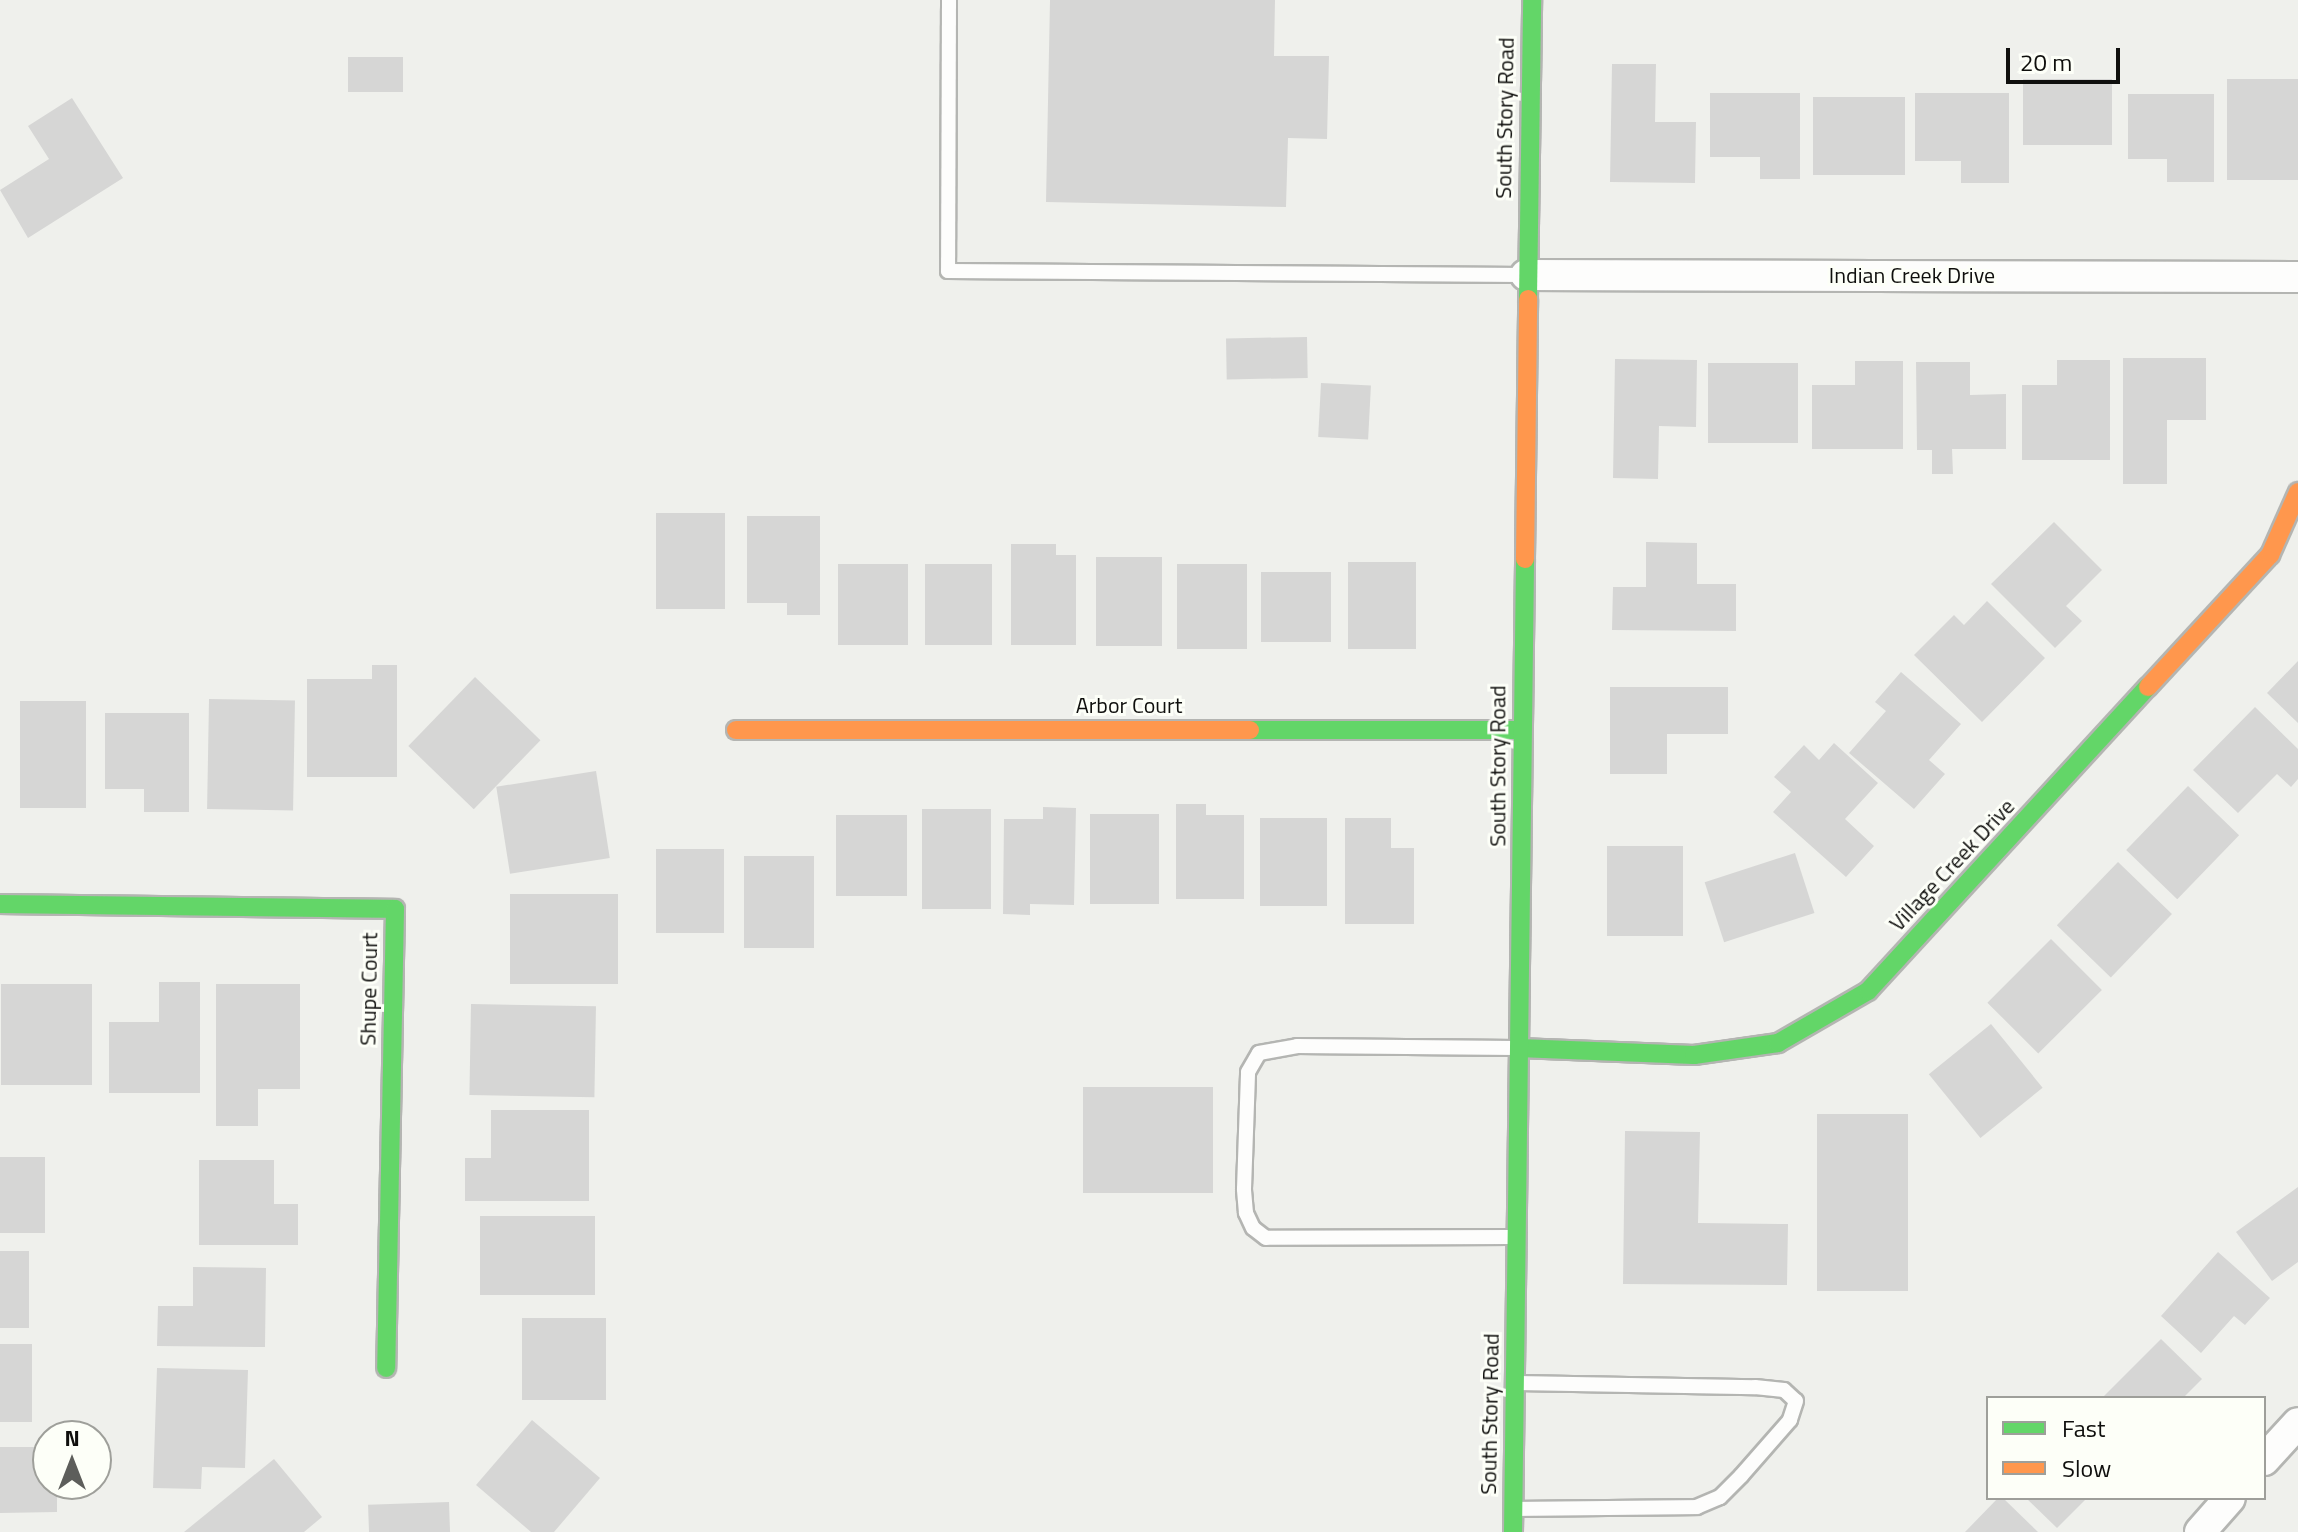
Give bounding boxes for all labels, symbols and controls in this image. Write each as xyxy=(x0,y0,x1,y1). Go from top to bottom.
scale bar xyxy=(2010,32,2124,82)
street label: South Story Road xyxy=(1490,37,1520,199)
text: 20 m xyxy=(2020,44,2072,80)
street label: Indian Creek Drive xyxy=(1829,263,1995,289)
street label: South Story Road xyxy=(1485,685,1511,847)
street label: Arbor Court xyxy=(1076,693,1182,719)
street label: Village Creek Drive xyxy=(1884,793,2020,937)
street label: Shupe Court xyxy=(355,932,383,1046)
street label: South Story Road xyxy=(1475,1333,1505,1495)
legend xyxy=(1986,1396,2266,1500)
text: Fast xyxy=(2062,1410,2105,1446)
north arrow xyxy=(32,1420,112,1500)
text: N xyxy=(64,1421,80,1455)
text: Slow xyxy=(2062,1450,2111,1486)

